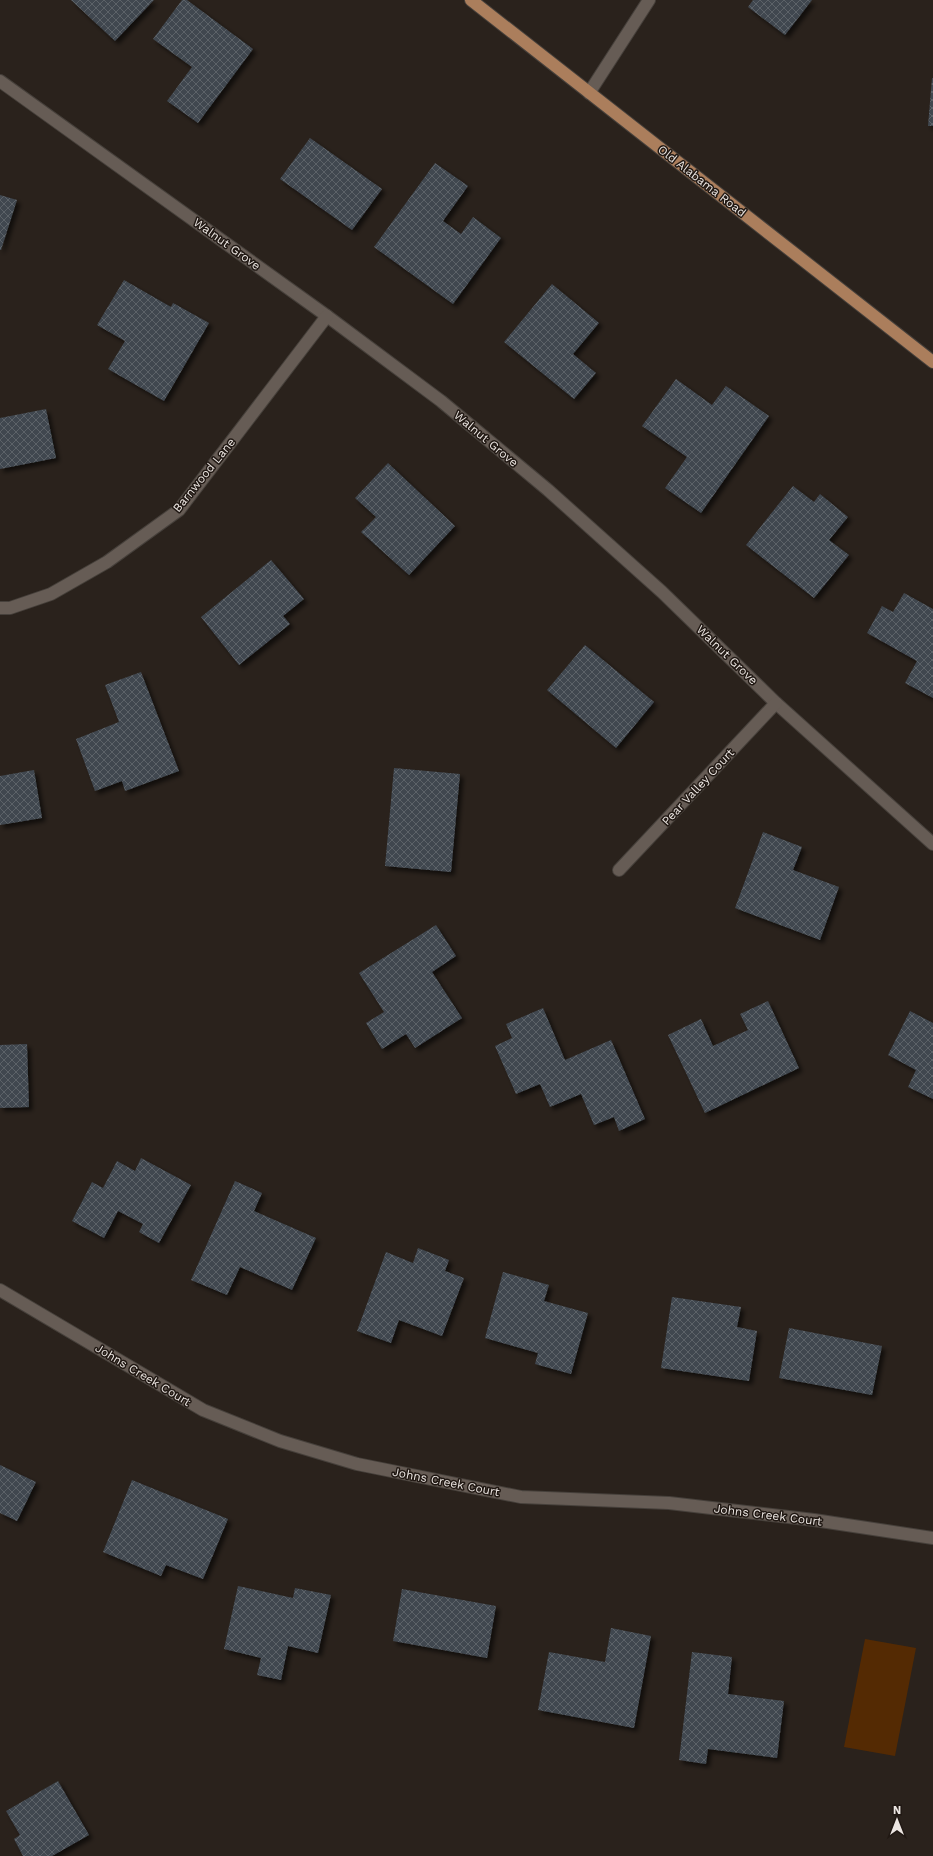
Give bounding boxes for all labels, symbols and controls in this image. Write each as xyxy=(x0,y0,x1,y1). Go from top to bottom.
street label: Old Alabama Road xyxy=(655,142,749,220)
street label: Walnut Grove xyxy=(191,215,263,273)
street label: Walnut Grove xyxy=(451,408,521,470)
street label: Barnwood Lane xyxy=(170,435,238,515)
street label: Walnut Grove xyxy=(694,622,760,688)
street label: Pear Valley Court xyxy=(659,746,737,828)
street label: Johns Creek Court xyxy=(93,1341,193,1409)
street label: Johns Creek Court xyxy=(391,1465,501,1499)
street label: Johns Creek Court xyxy=(713,1501,823,1529)
north arrow xyxy=(877,1800,917,1840)
text: N xyxy=(893,1804,901,1817)

